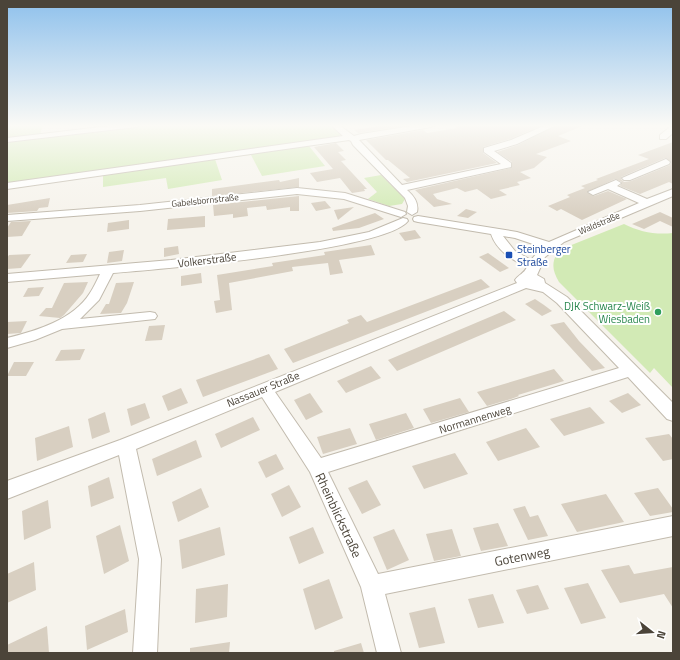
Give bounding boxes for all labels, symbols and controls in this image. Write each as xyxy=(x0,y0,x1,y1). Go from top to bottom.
street label: Gabelsbornstraße xyxy=(171,190,240,210)
street label: Waldstraße xyxy=(576,208,622,238)
place label: Steinberger Straße xyxy=(517,241,571,270)
street label: Volkerstraße xyxy=(177,248,238,272)
marker: Steinberger Straße xyxy=(504,250,514,260)
place label: DJK Schwarz-Weiß Wiesbaden xyxy=(564,298,650,327)
marker: DJK Schwarz-Weiß Wiesbaden xyxy=(653,307,663,317)
street label: Nassauer Straße xyxy=(224,367,302,411)
street label: Normannenweg xyxy=(437,400,513,438)
street label: Rheinblickstraße xyxy=(311,469,367,561)
street label: Gotenweg xyxy=(493,541,552,571)
north arrow xyxy=(632,612,672,652)
text: N xyxy=(653,629,670,641)

